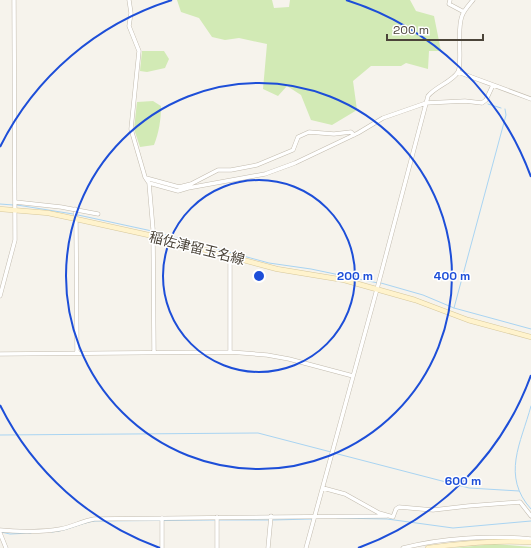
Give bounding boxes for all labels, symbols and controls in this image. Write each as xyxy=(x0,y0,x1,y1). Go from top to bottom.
scale bar xyxy=(387,16,483,42)
text: 200 m xyxy=(393,22,429,38)
street label: 稲佐津留玉名線 xyxy=(147,227,247,269)
text: 200 m xyxy=(337,268,373,284)
text: 400 m xyxy=(434,268,470,284)
centre of rings xyxy=(252,269,266,283)
text: 600 m xyxy=(445,473,481,489)

